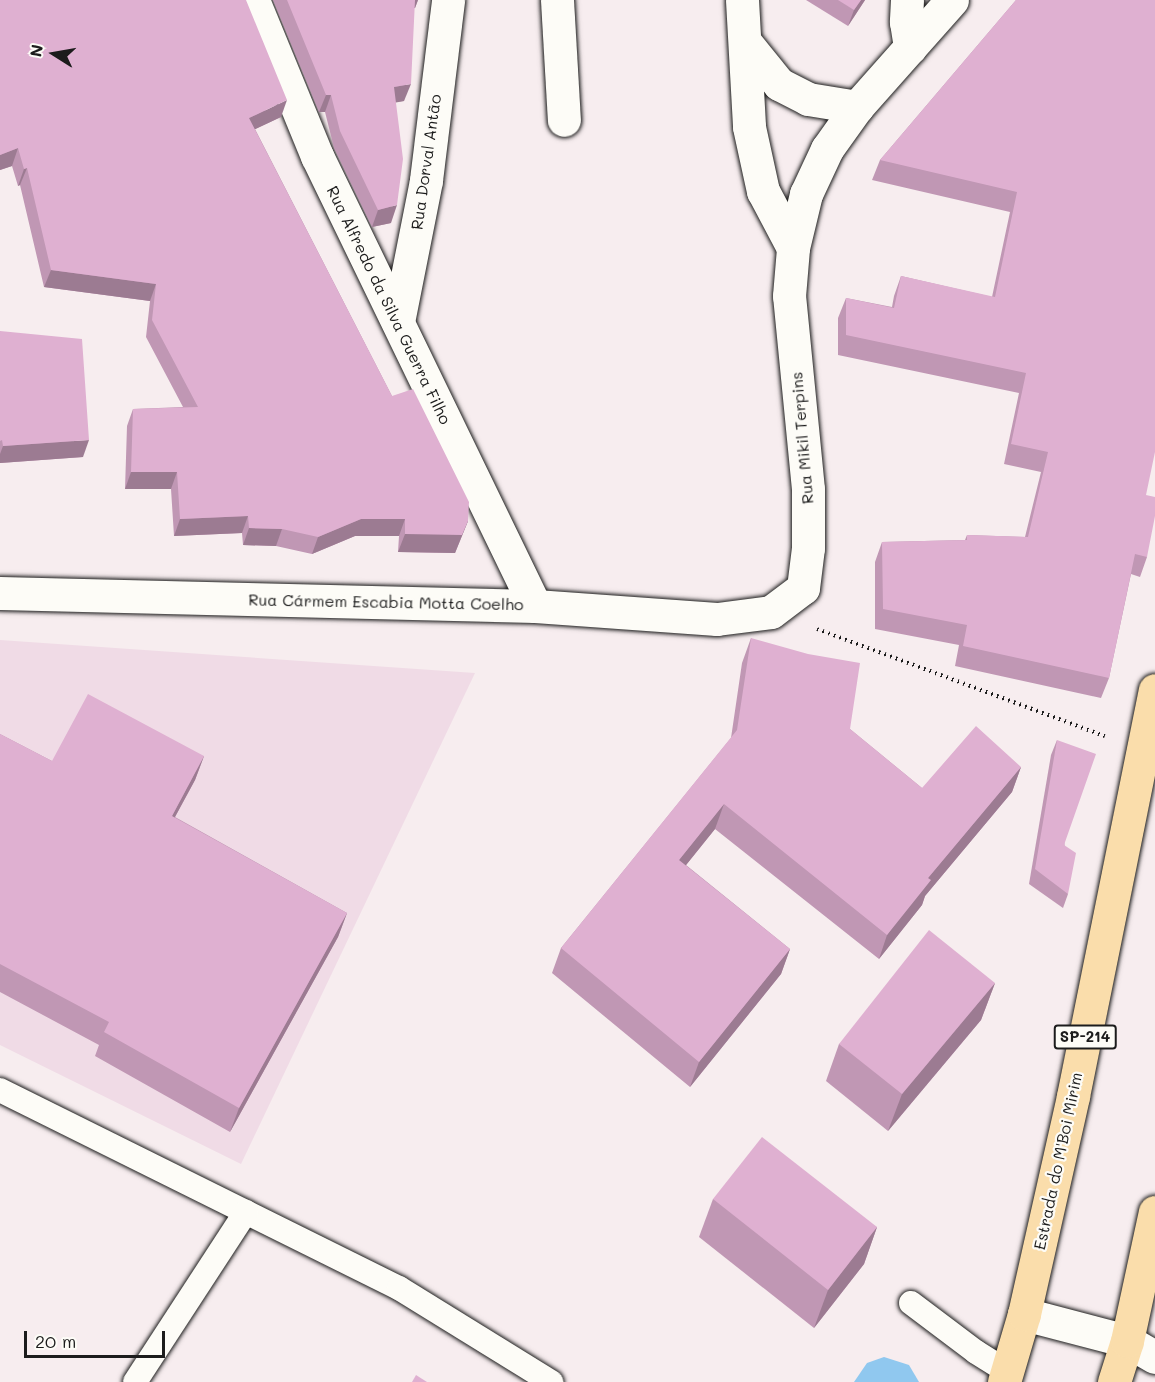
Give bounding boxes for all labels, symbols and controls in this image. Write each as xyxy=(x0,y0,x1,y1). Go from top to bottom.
north arrow xyxy=(24,24,84,84)
text: N xyxy=(24,43,47,58)
street label: Rua Dorval Antão xyxy=(407,93,445,231)
street label: Rua Alfredo da Silva Guerra Filho xyxy=(323,183,455,427)
street label: Rua Mikil Terpins xyxy=(787,371,817,505)
street label: Rua Cármem Escabia Motta Coelho xyxy=(248,590,524,614)
road number: SP-214 xyxy=(1054,1025,1116,1049)
street label: Estrada do M'Boi Mirim xyxy=(1030,1070,1086,1252)
scale bar xyxy=(27,1319,168,1357)
text: 20 m xyxy=(35,1329,76,1353)

